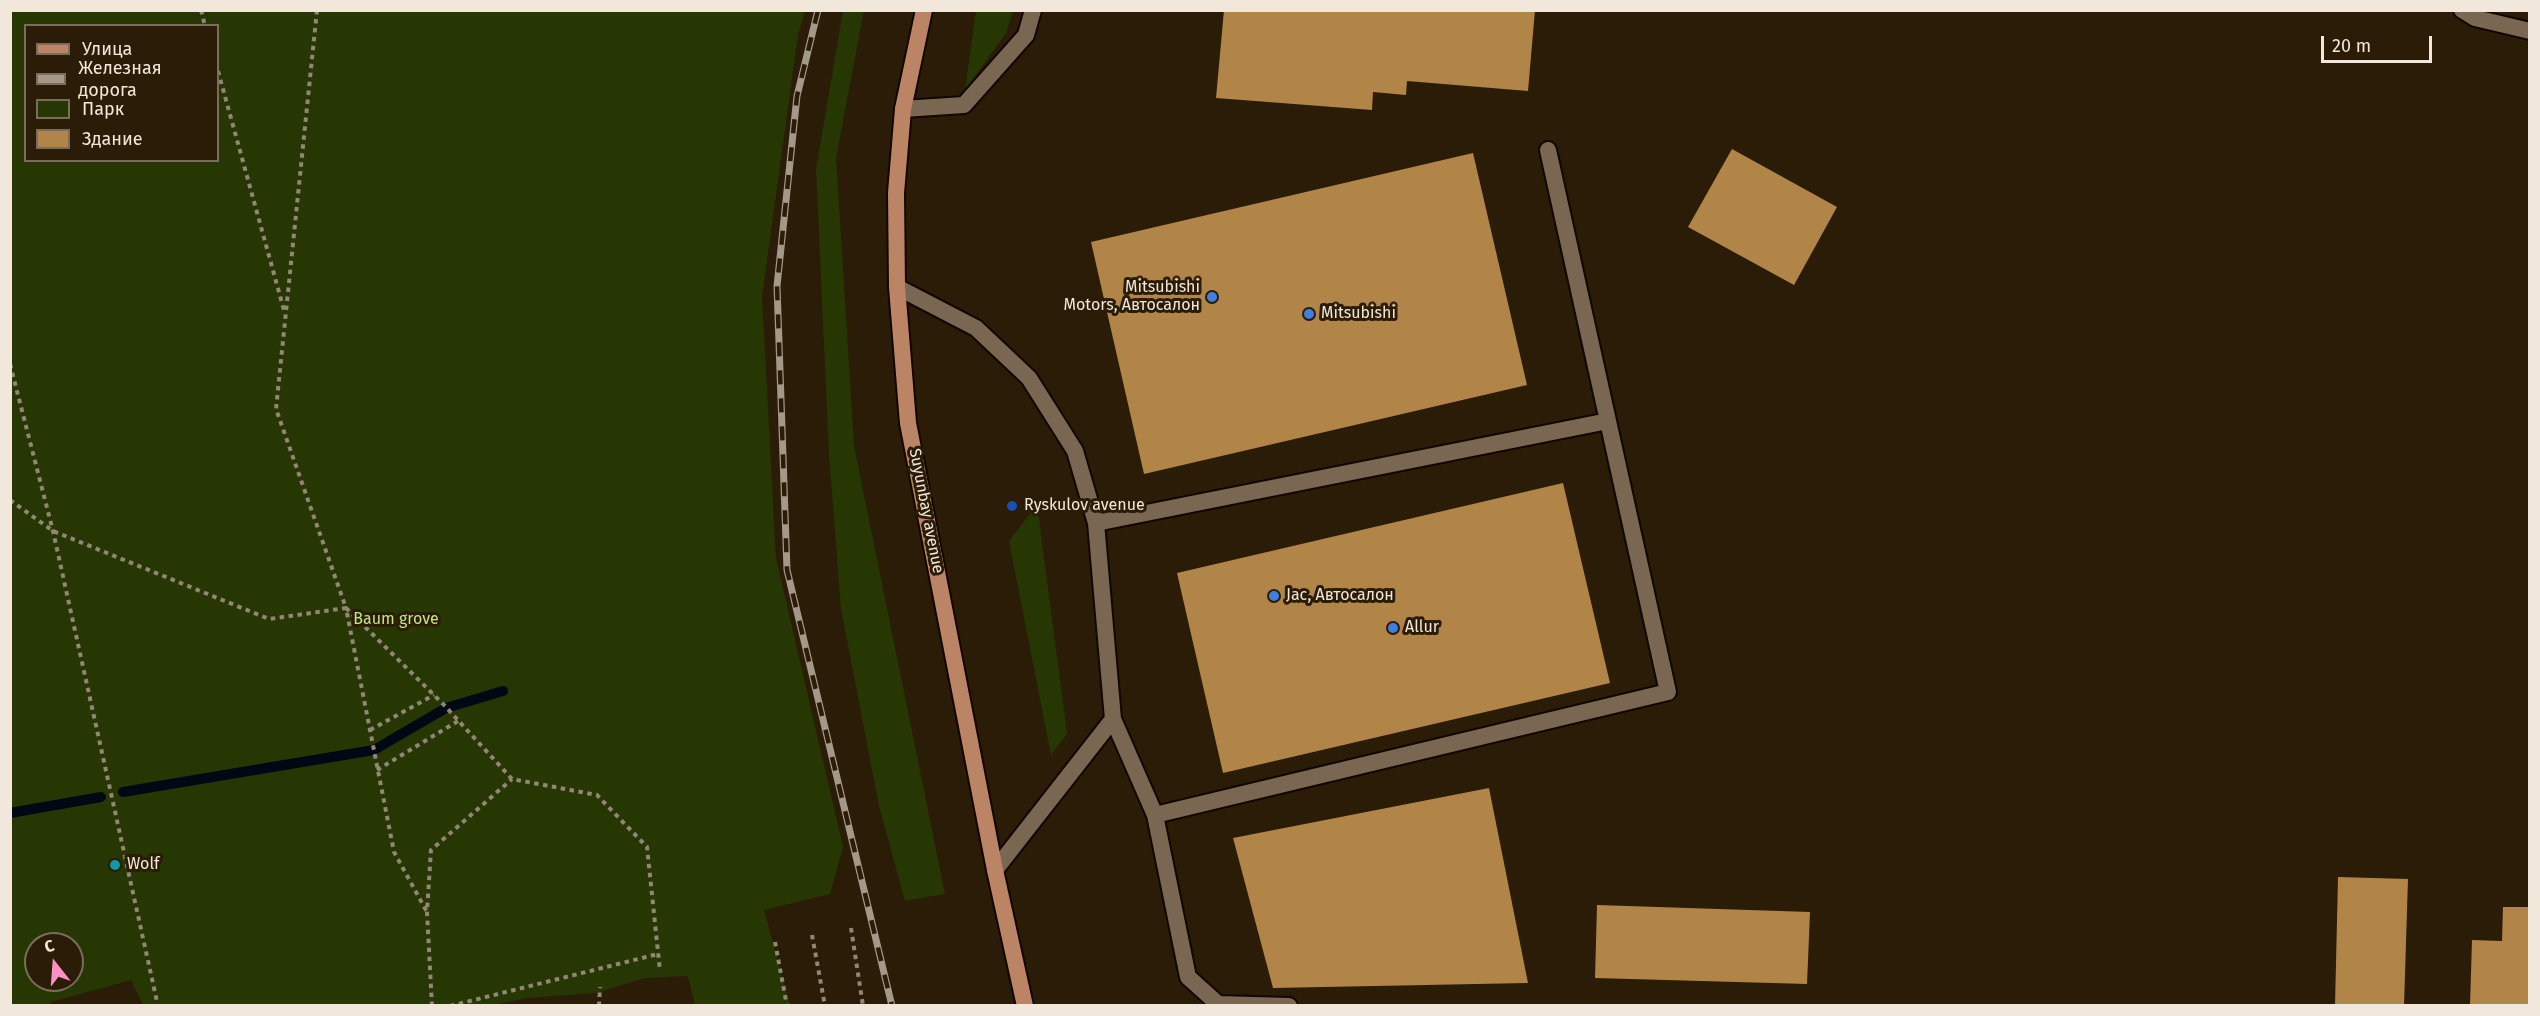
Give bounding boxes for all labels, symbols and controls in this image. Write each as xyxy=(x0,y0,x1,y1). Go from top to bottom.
legend xyxy=(24,24,219,162)
scale bar xyxy=(2324,24,2435,62)
text: 20 m xyxy=(2332,35,2371,57)
text: Улица xyxy=(82,38,132,60)
text: Железная дорога xyxy=(78,57,162,101)
text: Парк xyxy=(82,98,124,120)
text: Здание xyxy=(82,128,143,150)
place label: Mitsubishi Motors, Автосалон xyxy=(1064,278,1200,316)
marker: Mitsubishi Motors, Автосалон xyxy=(1205,290,1219,304)
place label: Mitsubishi xyxy=(1321,304,1396,324)
marker: Mitsubishi xyxy=(1302,307,1316,321)
street label: Suyunbay avenue xyxy=(904,447,948,575)
place label: Ryskulov avenue xyxy=(1024,496,1145,516)
marker: Ryskulov avenue xyxy=(1005,499,1019,513)
place label: Jac, Автосалон xyxy=(1286,586,1394,606)
marker: Jac, Автосалон xyxy=(1267,589,1281,603)
park label: Baum grove xyxy=(353,610,439,630)
place label: Allur xyxy=(1405,618,1439,638)
marker: Allur xyxy=(1386,621,1400,635)
place label: Wolf xyxy=(127,855,159,875)
marker: Wolf xyxy=(108,858,122,872)
north arrow xyxy=(24,932,84,992)
text: С xyxy=(42,936,56,957)

